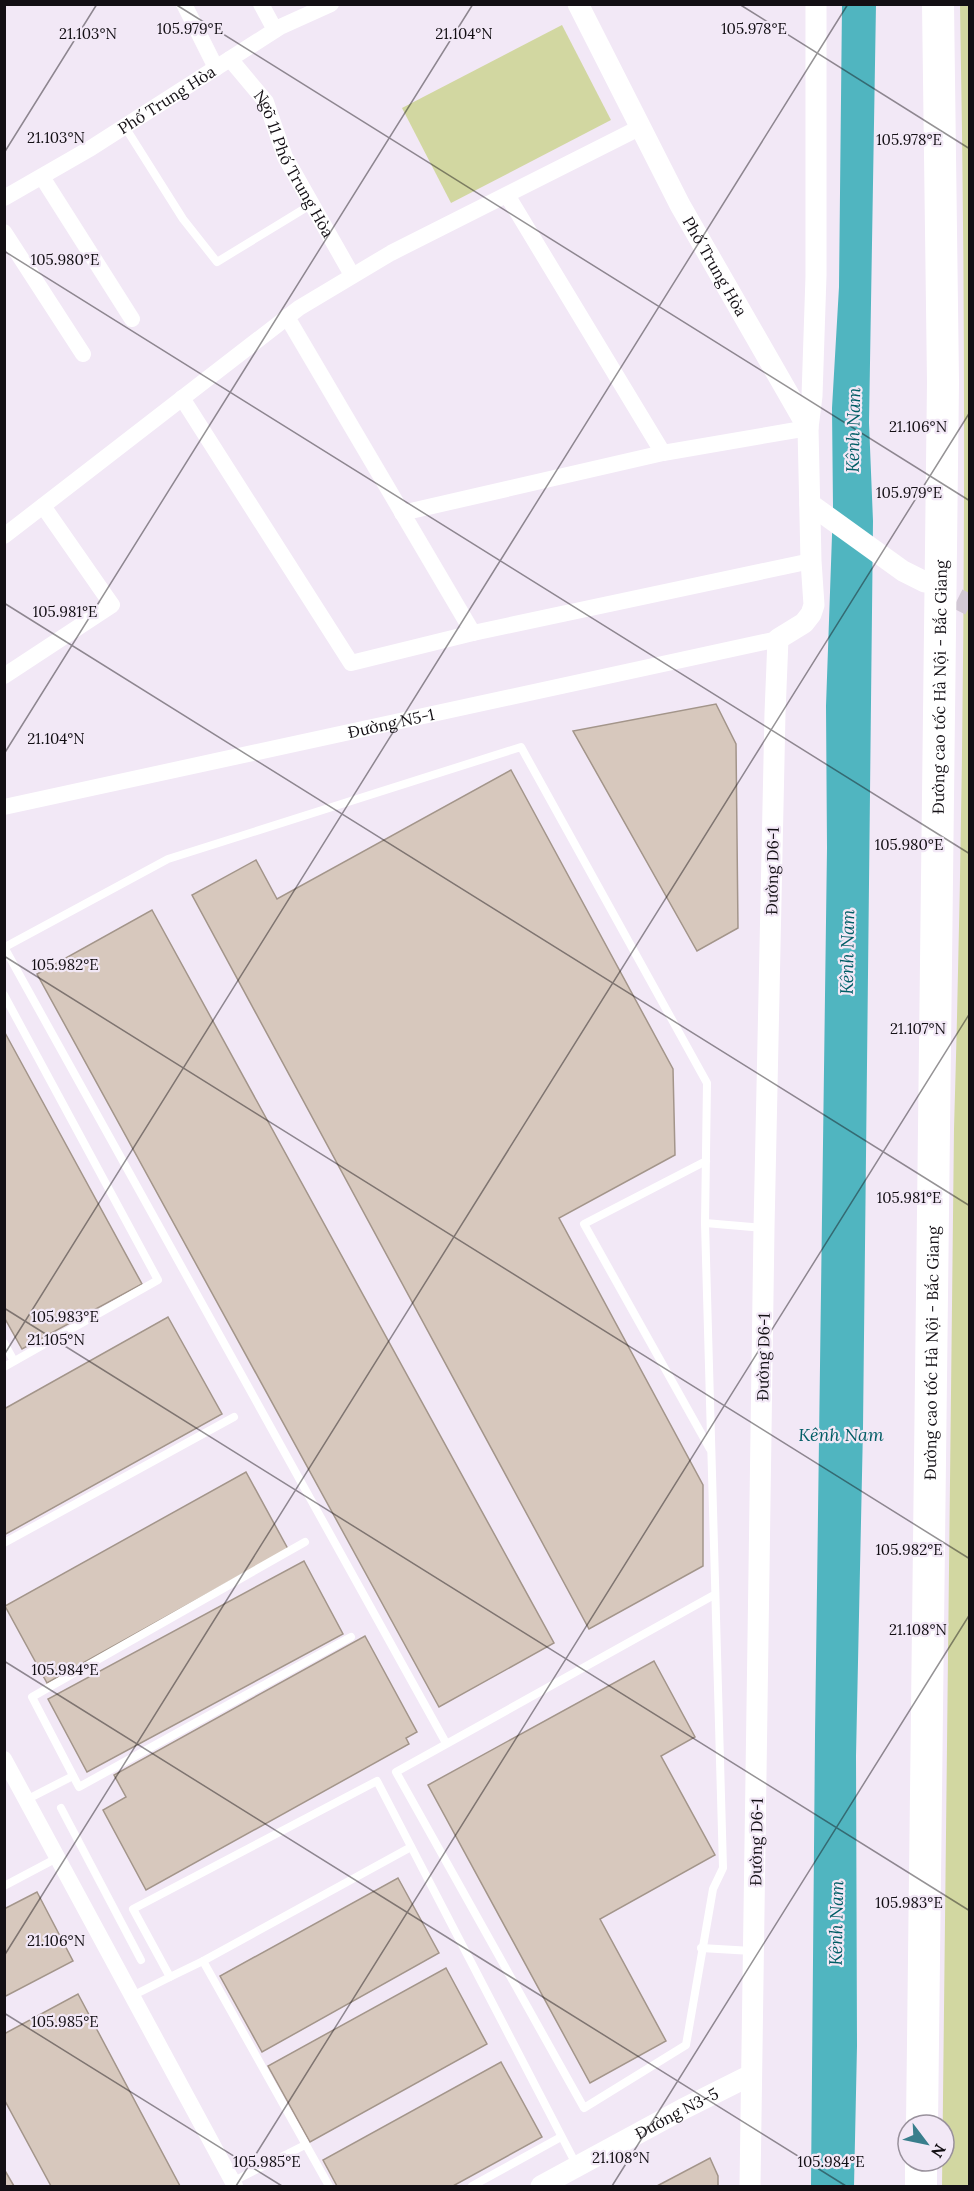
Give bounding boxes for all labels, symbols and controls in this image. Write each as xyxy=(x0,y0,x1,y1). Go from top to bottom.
text: 105.979°E xyxy=(157,19,223,38)
text: 105.978°E xyxy=(721,19,787,38)
text: 21.103°N xyxy=(59,24,117,43)
text: 21.104°N xyxy=(435,24,493,43)
street label: Phố Trung Hòa xyxy=(114,61,219,138)
street label: Ngõ 11 Phố Trung Hòa xyxy=(250,85,339,241)
text: 21.103°N xyxy=(27,128,85,147)
text: 105.978°E xyxy=(876,130,942,149)
street label: Phố Trung Hòa xyxy=(679,213,752,320)
text: 105.980°E xyxy=(31,250,99,269)
water label: Kênh Nam xyxy=(841,387,865,473)
text: 21.106°N xyxy=(889,417,947,436)
text: 105.979°E xyxy=(876,483,942,502)
street label: Đường cao tốc Hà Nội - Bắc Giang xyxy=(928,559,951,814)
text: 105.981°E xyxy=(33,602,97,621)
street label: Đường N5-1 xyxy=(346,704,436,742)
text: 21.104°N xyxy=(27,729,85,748)
street label: Đường D6-1 xyxy=(761,827,783,915)
text: 105.980°E xyxy=(875,835,943,854)
water label: Kênh Nam xyxy=(835,909,859,995)
text: 105.982°E xyxy=(31,955,99,974)
text: 21.107°N xyxy=(890,1019,946,1038)
text: 105.981°E xyxy=(877,1188,941,1207)
street label: Đường cao tốc Hà Nội - Bắc Giang xyxy=(920,1225,943,1480)
text: 105.983°E xyxy=(31,1307,99,1326)
street label: Đường D6-1 xyxy=(752,1313,774,1401)
text: 21.105°N xyxy=(27,1330,85,1349)
water label: Kênh Nam xyxy=(798,1423,884,1446)
text: 105.982°E xyxy=(875,1540,943,1559)
text: 21.108°N xyxy=(889,1620,947,1639)
text: 105.984°E xyxy=(31,1660,99,1679)
street label: Đường D6-1 xyxy=(745,1798,767,1886)
water label: Kênh Nam xyxy=(824,1880,848,1966)
text: 105.983°E xyxy=(875,1893,943,1912)
text: 21.106°N xyxy=(27,1931,85,1950)
text: 105.985°E xyxy=(31,2012,99,2031)
street label: Đường N3-5 xyxy=(631,2083,722,2143)
north arrow xyxy=(896,2113,956,2173)
text: N xyxy=(927,2140,950,2161)
text: 21.108°N xyxy=(592,2148,650,2167)
text: 105.985°E xyxy=(233,2152,301,2171)
text: 105.984°E xyxy=(797,2152,865,2171)

